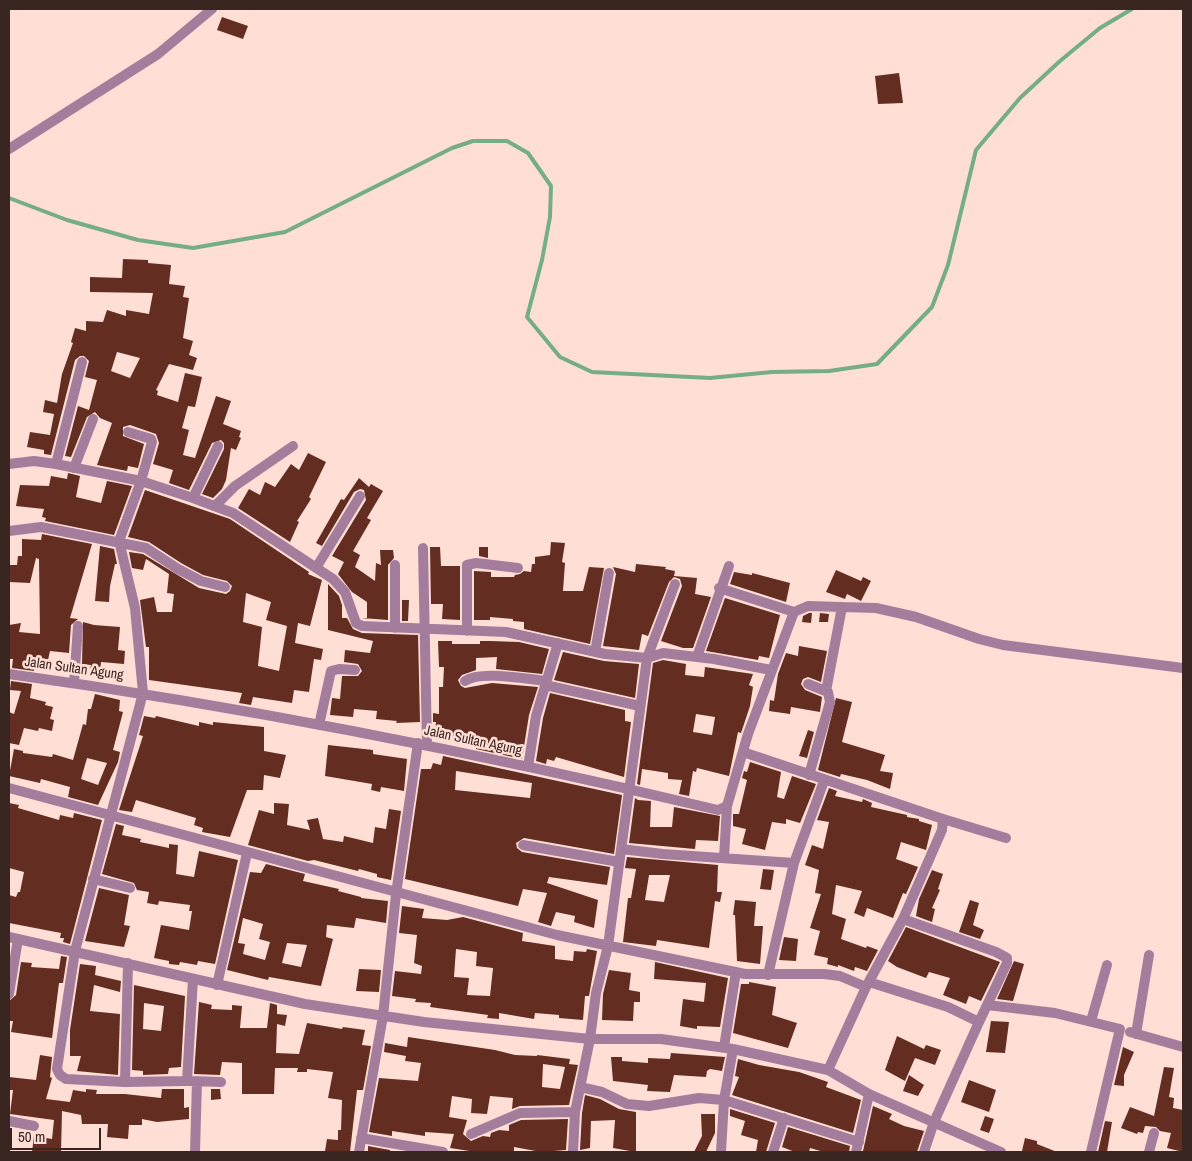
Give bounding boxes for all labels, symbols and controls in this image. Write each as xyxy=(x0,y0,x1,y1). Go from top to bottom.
street label: Jalan Sultan Agung xyxy=(24,654,124,684)
street label: Jalan Sultan Agung xyxy=(423,722,523,760)
scale bar xyxy=(12,1118,104,1150)
text: 50 m xyxy=(18,1126,45,1147)

